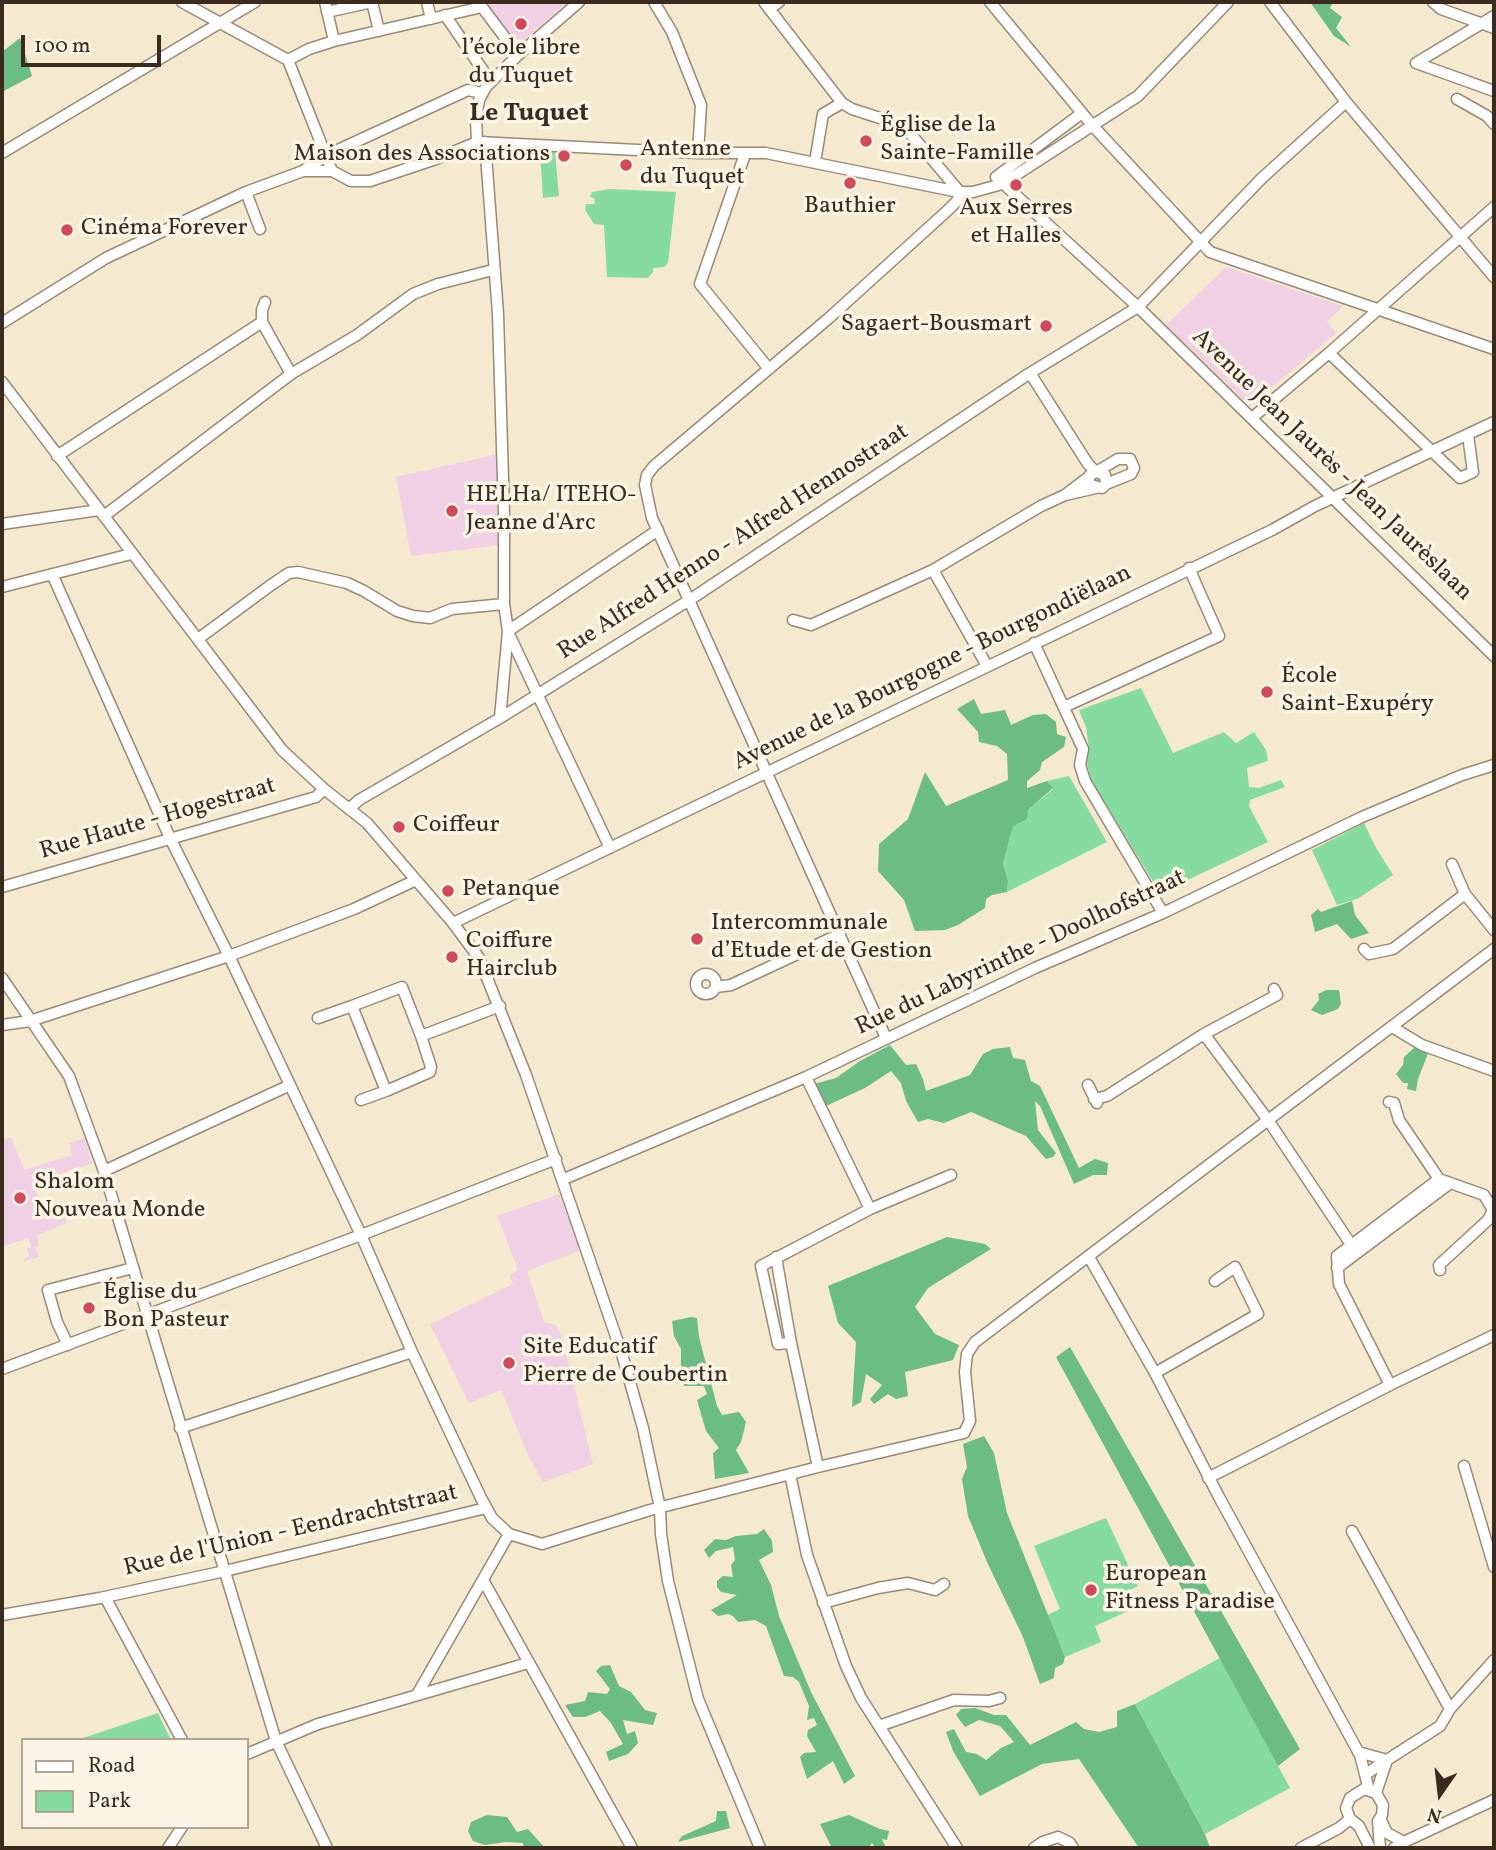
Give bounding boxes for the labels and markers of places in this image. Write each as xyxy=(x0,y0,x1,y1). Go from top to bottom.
marker: l’école libre du Tuquet xyxy=(513,16,529,32)
place label: l’école libre du Tuquet xyxy=(462,36,580,92)
place label: Église de la Sainte-Famille xyxy=(880,113,1034,169)
marker: Église de la Sainte-Famille xyxy=(858,133,874,149)
place label: Antenne du Tuquet xyxy=(640,137,745,193)
place label: Maison des Associations xyxy=(294,142,550,170)
marker: Maison des Associations xyxy=(556,148,572,164)
marker: Antenne du Tuquet xyxy=(618,157,634,173)
marker: Bauthier xyxy=(842,175,858,191)
marker: Aux Serres et Halles xyxy=(1008,177,1024,193)
place label: Bauthier xyxy=(804,194,896,222)
place label: Aux Serres et Halles xyxy=(959,196,1073,252)
place label: Cinéma Forever xyxy=(81,216,248,244)
marker: Cinéma Forever xyxy=(59,222,75,238)
place label: Sagaert-Bousmart xyxy=(841,312,1032,340)
marker: Sagaert-Bousmart xyxy=(1038,318,1054,334)
place label: HELHa/ ITEHO- Jeanne d'Arc xyxy=(466,483,637,539)
marker: HELHa/ ITEHO- Jeanne d'Arc xyxy=(444,503,460,519)
place label: École Saint-Exupéry xyxy=(1281,664,1434,720)
marker: École Saint-Exupéry xyxy=(1259,684,1275,700)
place label: Coiffeur xyxy=(413,813,500,841)
marker: Coiffeur xyxy=(391,819,407,835)
place label: Petanque xyxy=(462,877,560,905)
marker: Petanque xyxy=(440,883,456,899)
place label: Intercommunale d’Etude et de Gestion xyxy=(711,911,932,967)
place label: Coiffure Hairclub xyxy=(466,929,557,985)
marker: Intercommunale d’Etude et de Gestion xyxy=(689,931,705,947)
marker: Coiffure Hairclub xyxy=(444,949,460,965)
place label: Shalom Nouveau Monde xyxy=(34,1170,205,1226)
marker: Shalom Nouveau Monde xyxy=(12,1190,28,1206)
place label: Église du Bon Pasteur xyxy=(103,1280,229,1336)
marker: Église du Bon Pasteur xyxy=(81,1300,97,1316)
place label: Site Educatif Pierre de Coubertin xyxy=(523,1335,728,1391)
marker: Site Educatif Pierre de Coubertin xyxy=(501,1355,517,1371)
place label: European Fitness Paradise xyxy=(1105,1562,1275,1618)
marker: European Fitness Paradise xyxy=(1083,1582,1099,1598)

